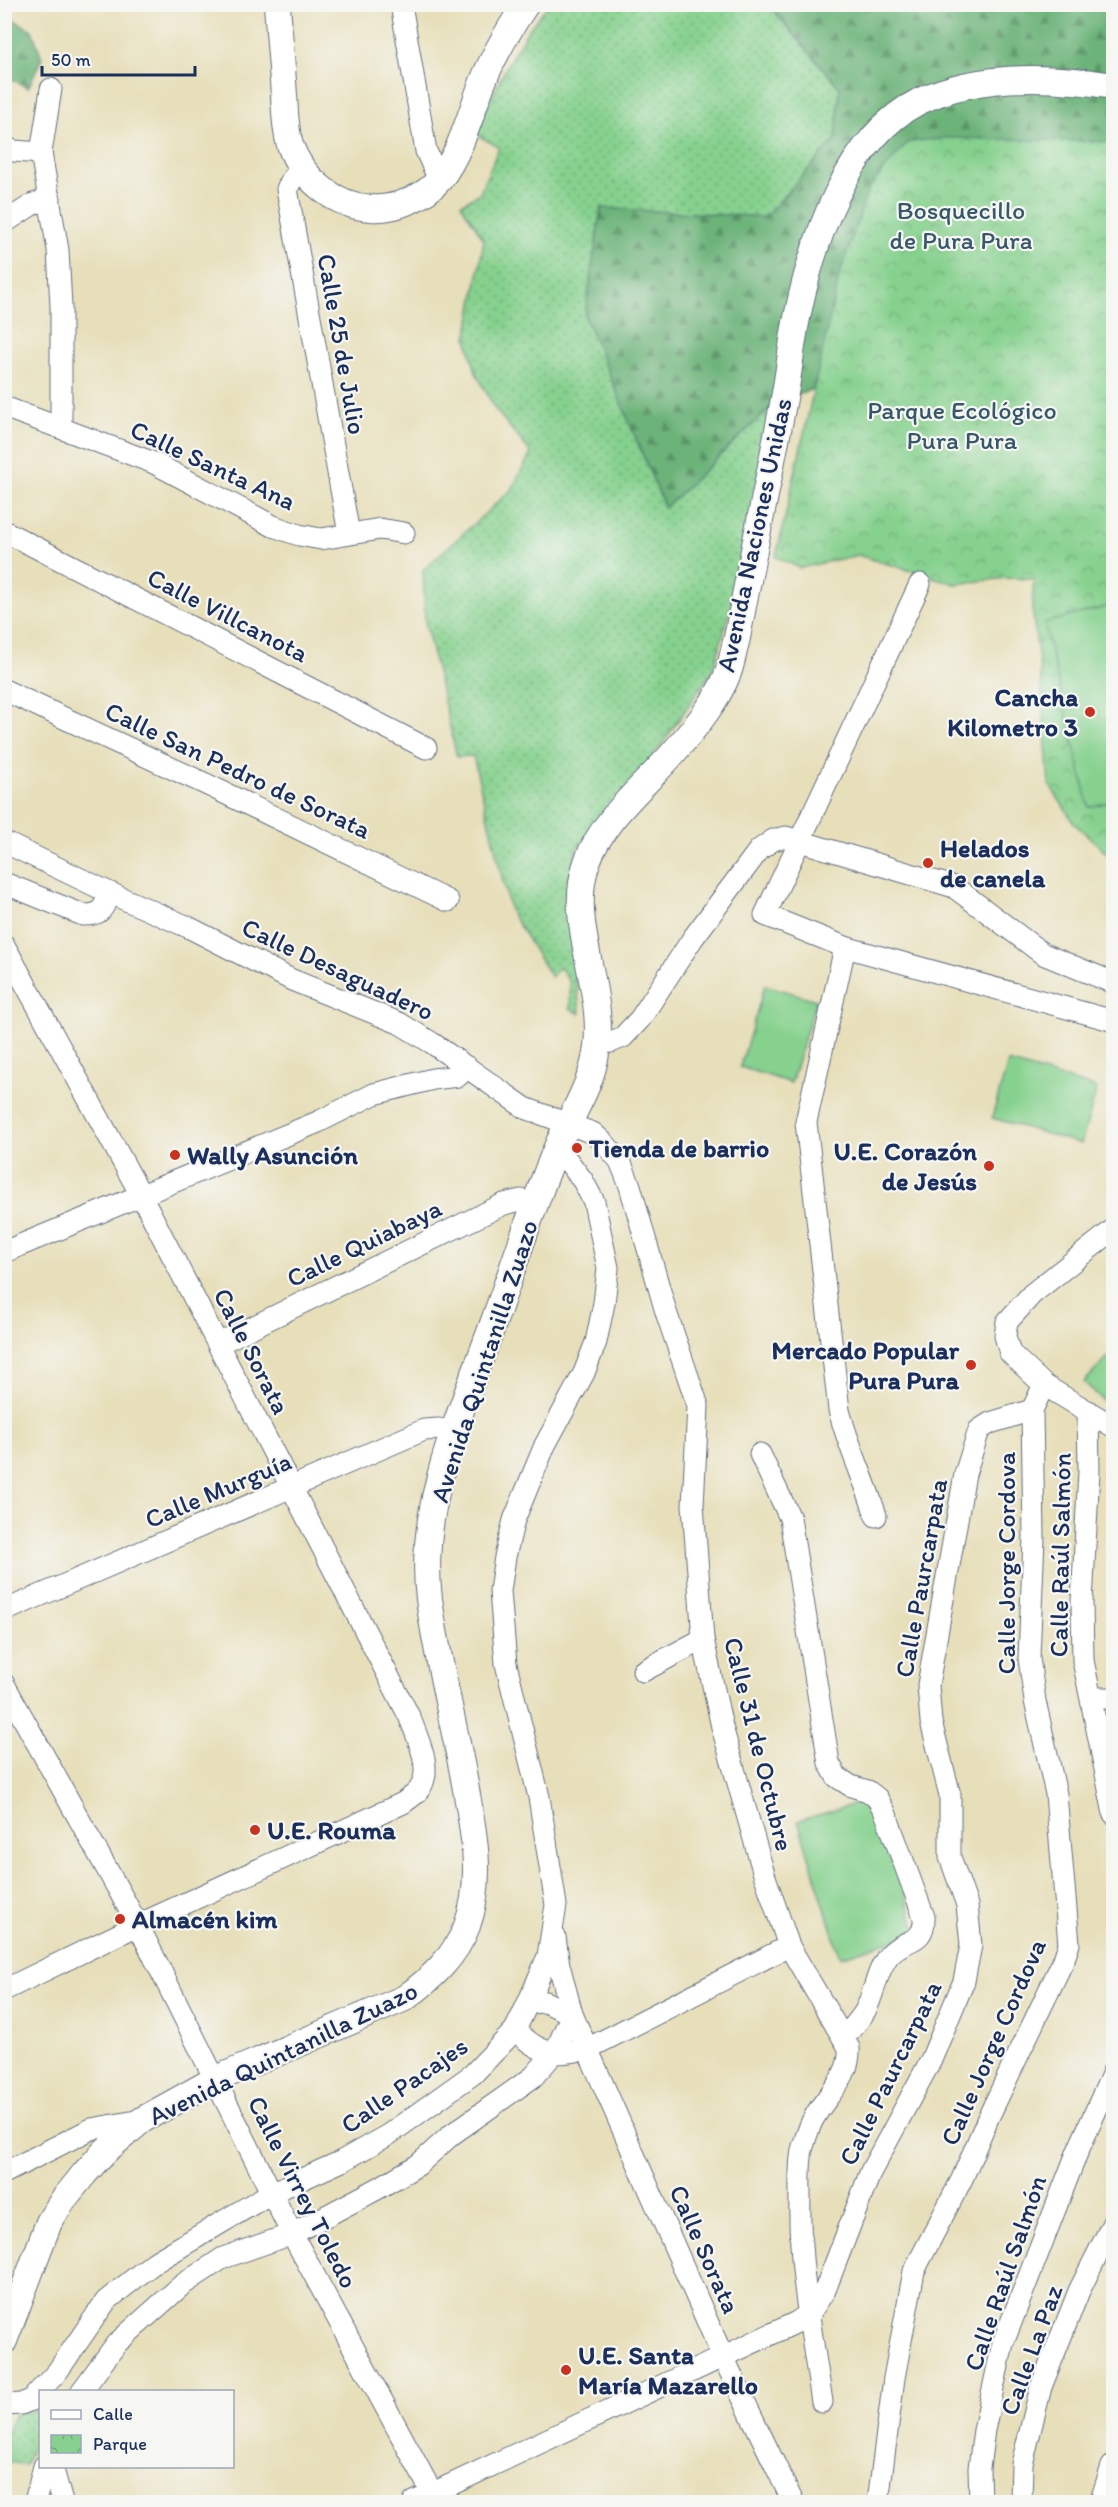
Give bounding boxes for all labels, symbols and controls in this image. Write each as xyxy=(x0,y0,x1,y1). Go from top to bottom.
scale bar xyxy=(42,39,195,77)
text: 50 m xyxy=(51,49,91,71)
park label: Bosquecillo de Pura Pura xyxy=(889,194,1033,256)
street label: Calle 25 de Julio xyxy=(310,251,374,437)
park label: Parque Ecológico Pura Pura xyxy=(867,394,1057,456)
street label: Avenida Naciones Unidas xyxy=(709,395,799,675)
street label: Calle Santa Ana xyxy=(125,413,301,517)
street label: Calle Villcanota xyxy=(142,561,314,670)
place label: Cancha Kilometro 3 xyxy=(947,681,1078,743)
street label: Calle San Pedro de Sorata xyxy=(100,694,376,846)
marker: Cancha Kilometro 3 xyxy=(1083,705,1097,719)
place label: Helados de canela xyxy=(940,832,1046,894)
marker: Helados de canela xyxy=(921,856,935,870)
street label: Calle Desaguadero xyxy=(237,910,439,1028)
place label: Tienda de barrio xyxy=(588,1132,769,1164)
place label: U.E. Corazón de Jesús xyxy=(834,1135,977,1197)
place label: Wally Asunción xyxy=(187,1139,358,1171)
marker: Tienda de barrio xyxy=(570,1141,584,1155)
marker: Wally Asunción xyxy=(168,1148,182,1162)
marker: U.E. Corazón de Jesús xyxy=(982,1159,996,1173)
street label: Calle Quiabaya xyxy=(281,1191,447,1294)
street label: Avenida Quintanilla Zuazo xyxy=(423,1216,545,1506)
street label: Calle Sorata xyxy=(207,1283,298,1420)
place label: Mercado Popular Pura Pura xyxy=(772,1334,960,1396)
marker: Mercado Popular Pura Pura xyxy=(964,1358,978,1372)
street label: Calle Murguía xyxy=(140,1445,296,1535)
street label: Calle Jorge Cordova xyxy=(990,1451,1022,1674)
street label: Calle Raúl Salmón xyxy=(1042,1452,1078,1658)
street label: Calle Paurcarpata xyxy=(888,1476,954,1680)
street label: Calle 31 de Octubre xyxy=(717,1634,801,1854)
place label: U.E. Rouma xyxy=(267,1814,396,1846)
marker: U.E. Rouma xyxy=(248,1823,262,1837)
place label: Almacén kim xyxy=(131,1903,278,1935)
marker: Almacén kim xyxy=(113,1912,127,1926)
street label: Calle Jorge Cordova xyxy=(933,1933,1053,2150)
street label: Avenida Quintanilla Zuazo xyxy=(143,1974,423,2132)
street label: Calle Paurcarpata xyxy=(831,1975,949,2171)
street label: Calle Pacajes xyxy=(334,2030,474,2140)
street label: Calle Virrey Toledo xyxy=(241,2090,365,2294)
street label: Calle Raúl Salmón xyxy=(957,2171,1054,2375)
street label: Calle Sorata xyxy=(662,2180,748,2318)
street label: Calle La Paz xyxy=(993,2280,1069,2420)
place label: U.E. Santa María Mazarello xyxy=(578,2339,758,2401)
marker: U.E. Santa María Mazarello xyxy=(559,2363,573,2377)
legend xyxy=(39,2390,234,2468)
text: Calle xyxy=(93,2403,133,2425)
text: Parque xyxy=(93,2433,147,2455)

